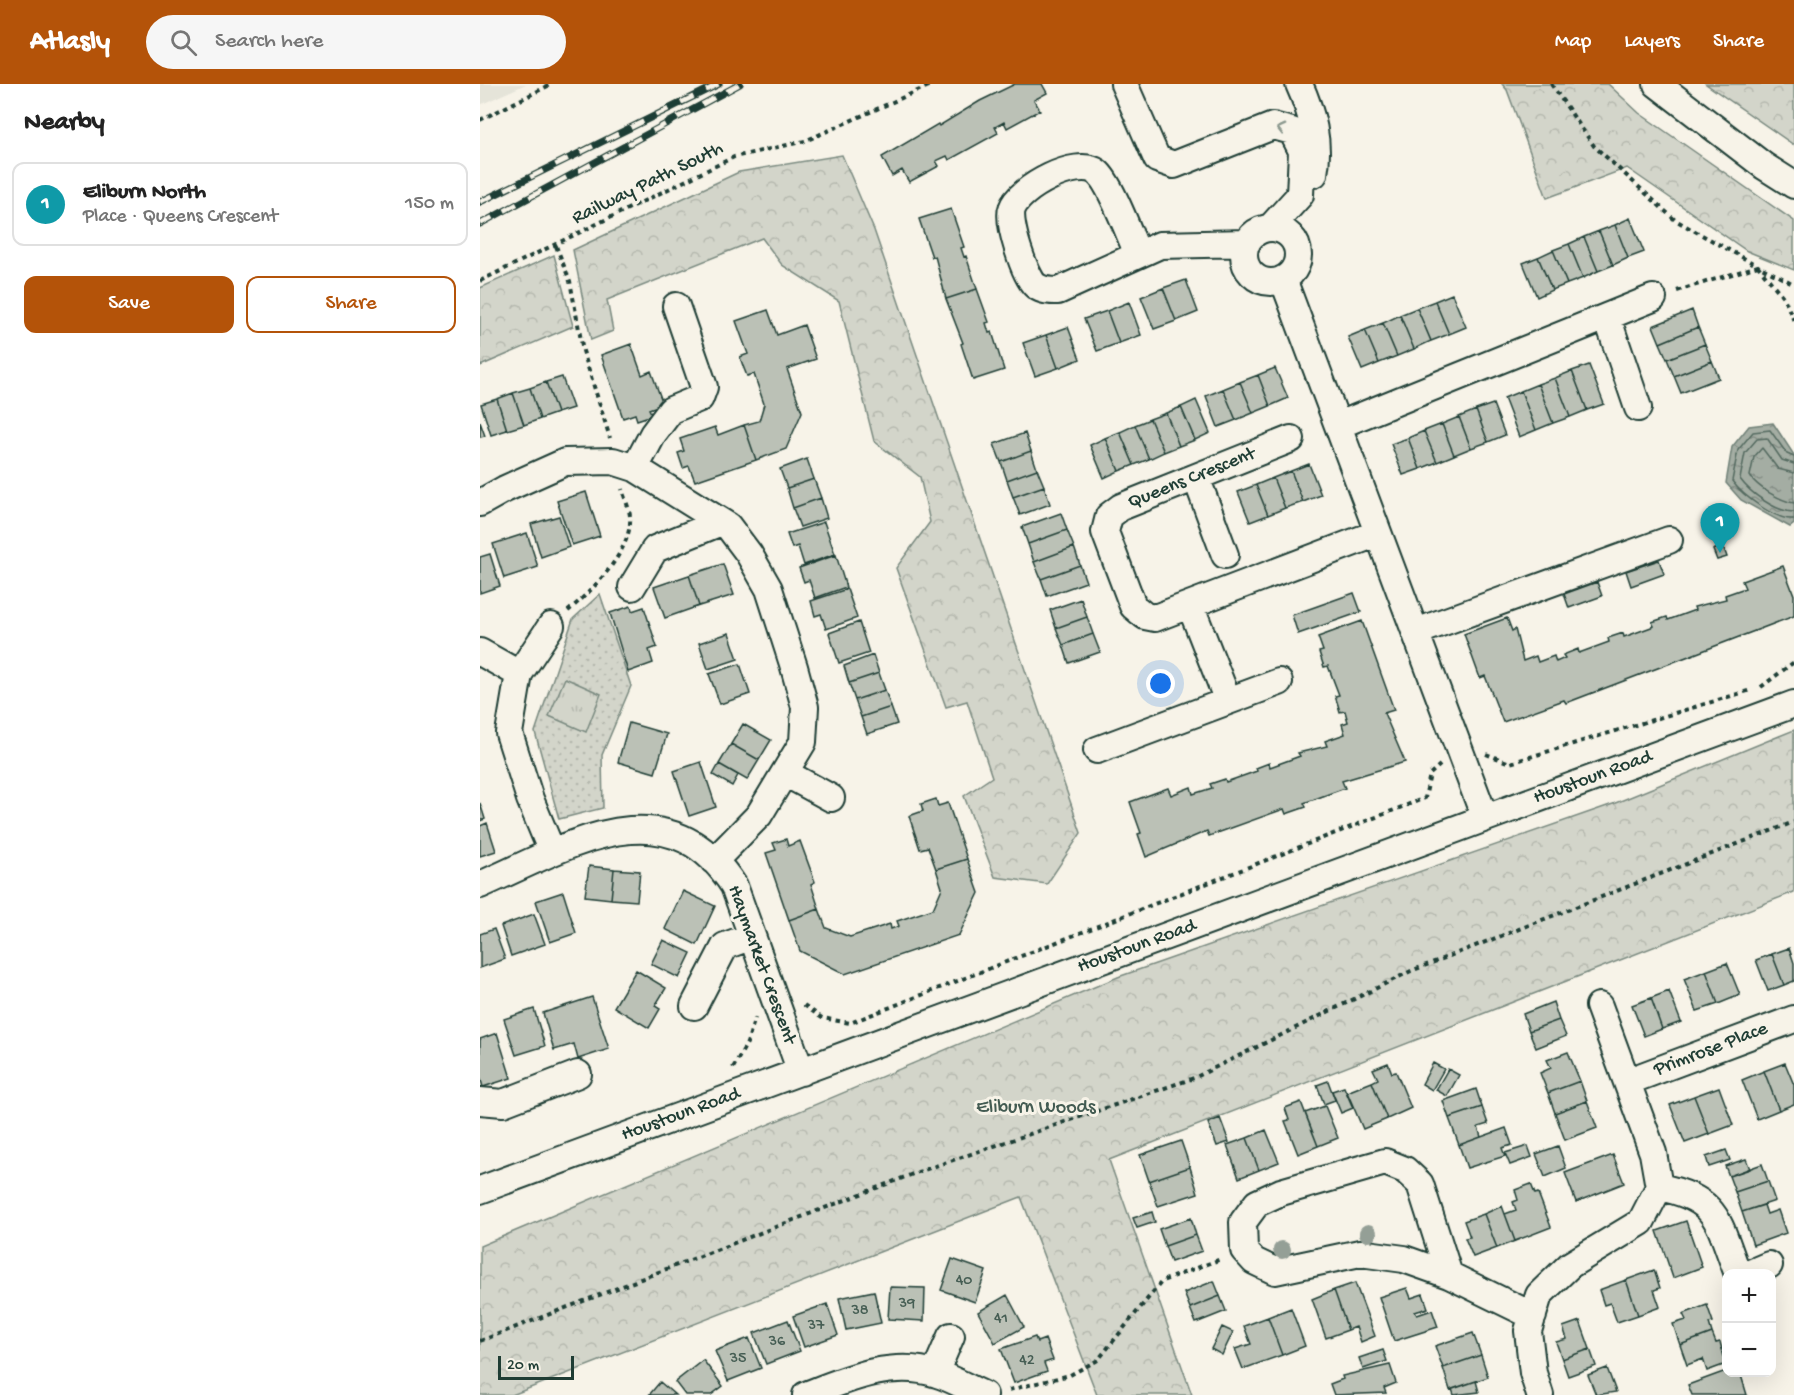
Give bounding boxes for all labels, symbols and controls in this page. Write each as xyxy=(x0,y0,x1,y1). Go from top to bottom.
search box xyxy=(146,15,566,69)
text: Atlasly xyxy=(30,26,110,59)
icon: search xyxy=(167,26,200,59)
text: Search here xyxy=(215,29,323,55)
text: Map xyxy=(1555,30,1591,55)
text: Layers xyxy=(1624,30,1680,55)
text: Share xyxy=(1713,30,1764,55)
text: Nearby xyxy=(24,108,105,139)
one-way arrow xyxy=(1276,123,1286,136)
street label: Railway Path South xyxy=(569,137,728,231)
text: Eliburn North xyxy=(83,180,206,206)
text: 1 xyxy=(41,193,50,216)
text: 150 m xyxy=(405,193,454,216)
text: Place · Queens Crescent xyxy=(83,206,278,229)
button: Save xyxy=(24,276,234,333)
button: Share xyxy=(246,276,456,333)
street label: Queens Crescent xyxy=(1125,442,1261,515)
pin: 1 xyxy=(1700,504,1740,553)
your location xyxy=(1146,669,1175,698)
street label: Houstoun Road xyxy=(1531,745,1658,810)
street label: Haymarket Crescent xyxy=(722,882,801,1049)
street label: Houstoun Road xyxy=(1075,914,1202,979)
street label: Primrose Place xyxy=(1650,1017,1772,1083)
street label: Houstoun Road xyxy=(619,1082,746,1147)
park label: Eliburn Woods xyxy=(976,1097,1096,1120)
map controls xyxy=(1722,1269,1776,1377)
button: + xyxy=(1722,1269,1776,1323)
house number: 40 xyxy=(956,1272,972,1291)
house number: 39 xyxy=(898,1295,915,1314)
house number: 38 xyxy=(850,1302,869,1321)
house number: 41 xyxy=(994,1310,1008,1329)
house number: 37 xyxy=(807,1317,825,1336)
button: − xyxy=(1722,1323,1776,1377)
house number: 36 xyxy=(768,1333,786,1352)
house number: 35 xyxy=(729,1350,746,1369)
house number: 42 xyxy=(1019,1352,1035,1371)
scale bar xyxy=(498,1353,574,1380)
text: 20 m xyxy=(507,1357,539,1376)

